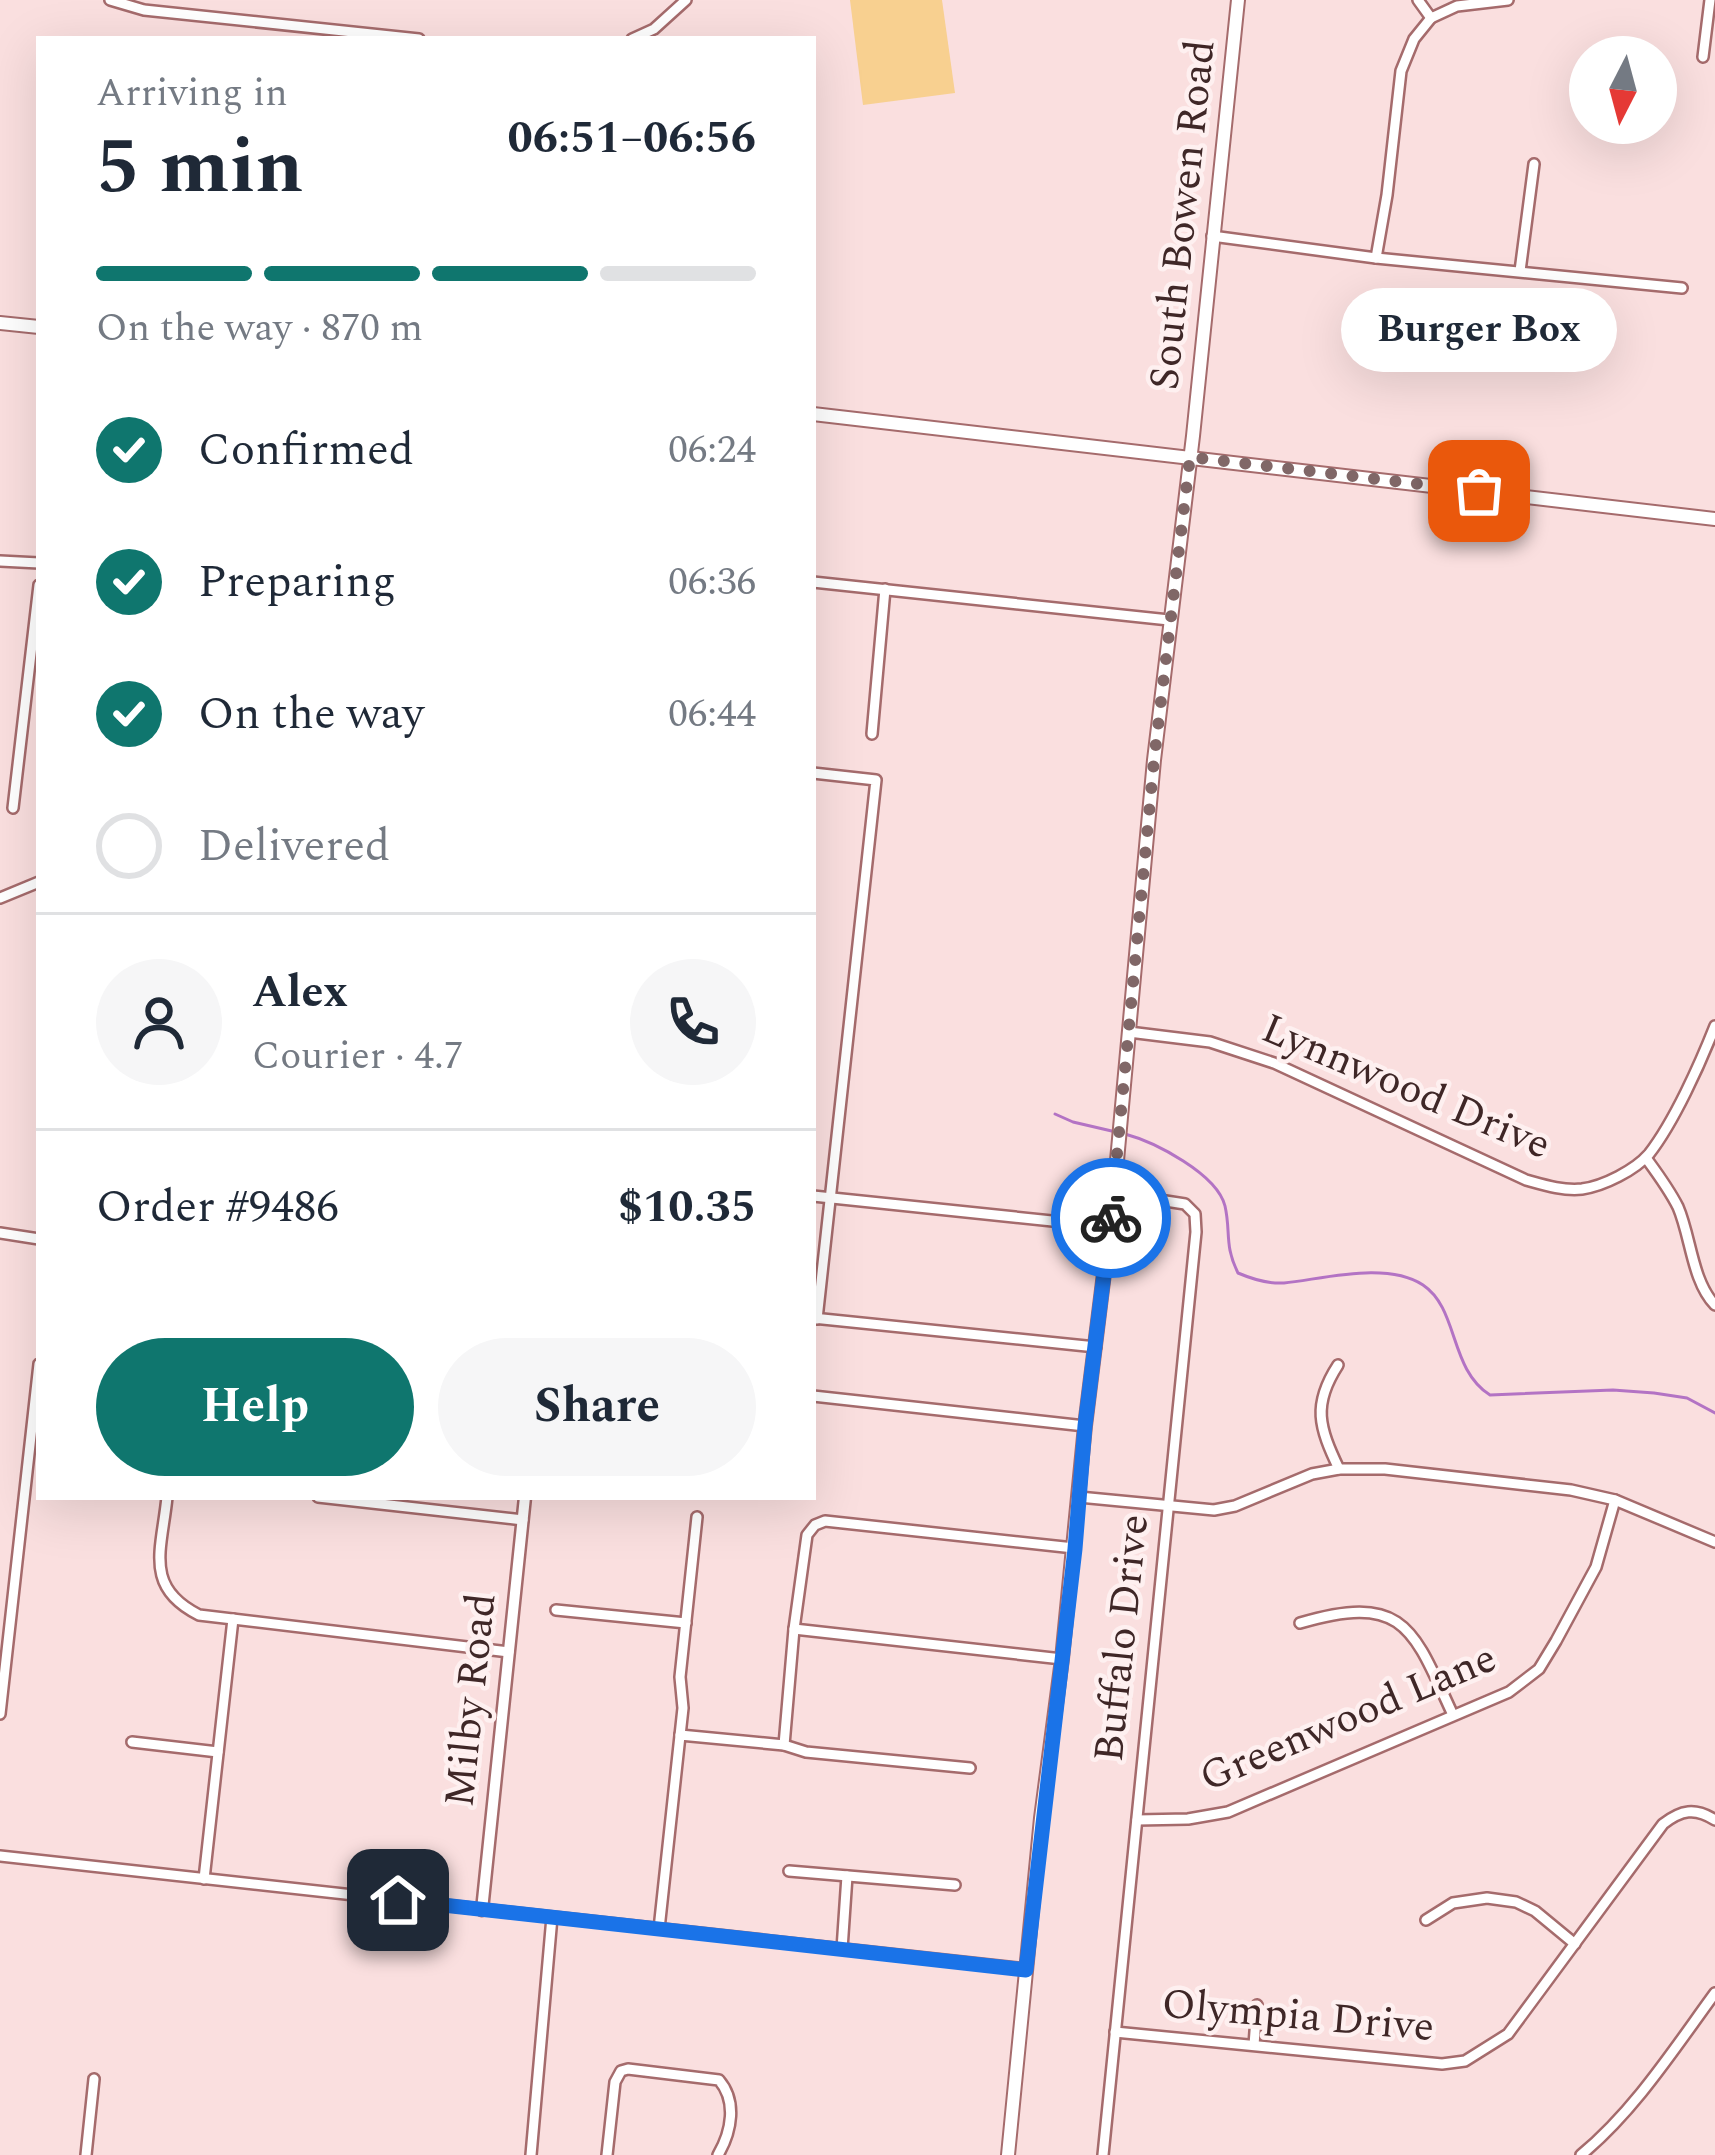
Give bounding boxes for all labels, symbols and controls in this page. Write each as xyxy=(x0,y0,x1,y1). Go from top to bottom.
north arrow xyxy=(1569,36,1677,144)
map controls xyxy=(1569,36,1677,144)
street label: South Bowen Road xyxy=(1133,37,1233,393)
text: Arriving in xyxy=(96,64,288,123)
text: 06:51–06:56 xyxy=(507,104,756,173)
text: 5 min xyxy=(96,108,304,227)
callout: Burger Box xyxy=(1341,287,1617,371)
text: On the way · 870 m xyxy=(96,299,423,358)
text: Burger Box xyxy=(1377,300,1581,359)
text: Confirmed xyxy=(198,416,414,485)
icon: check xyxy=(96,417,162,483)
text: 06:24 xyxy=(668,421,756,480)
pin xyxy=(1428,440,1530,542)
icon: bag xyxy=(1446,458,1512,524)
text: Preparing xyxy=(198,548,396,617)
icon: check xyxy=(96,549,162,615)
text: 06:36 xyxy=(668,553,756,612)
text: On the way xyxy=(198,680,424,749)
icon: check xyxy=(96,681,162,747)
text: 06:44 xyxy=(668,685,756,744)
text: Delivered xyxy=(198,812,390,881)
text: Alex xyxy=(252,958,348,1027)
button: person xyxy=(96,959,222,1085)
button: phone xyxy=(630,959,756,1085)
street label: Lynnwood Drive xyxy=(1251,998,1561,1176)
text: Courier · 4.7 xyxy=(252,1027,463,1086)
courier xyxy=(1051,1158,1171,1278)
text: Order #9486 xyxy=(96,1173,339,1242)
text: $10.35 xyxy=(618,1173,756,1242)
icon: bike xyxy=(1078,1185,1144,1251)
button: Help xyxy=(96,1338,414,1476)
button: Share xyxy=(438,1338,756,1476)
street label: Buffalo Drive xyxy=(1078,1511,1166,1765)
street label: Milby Road xyxy=(428,1590,514,1810)
street label: Greenwood Lane xyxy=(1190,1627,1506,1809)
pin xyxy=(347,1849,449,1951)
icon: home xyxy=(365,1867,431,1933)
street label: Olympia Drive xyxy=(1159,1973,1437,2059)

